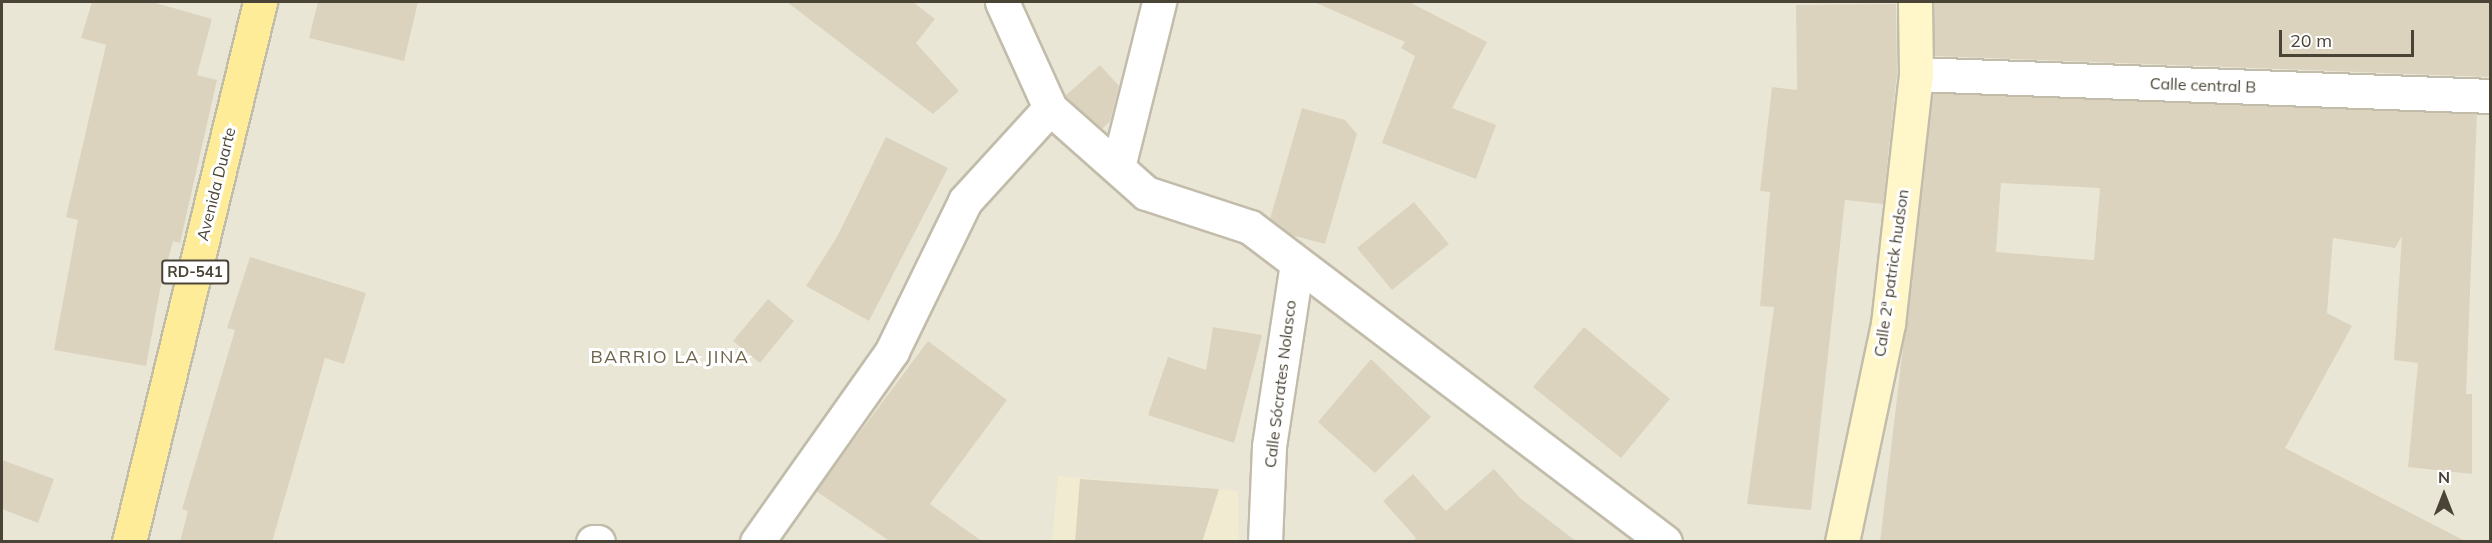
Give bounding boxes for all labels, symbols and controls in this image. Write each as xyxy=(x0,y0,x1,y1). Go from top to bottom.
scale bar xyxy=(2282,18,2417,56)
text: 20 m xyxy=(2290,29,2332,52)
street label: Calle central B xyxy=(2149,74,2257,96)
street label: Avenida Duarte xyxy=(193,125,239,243)
street label: Calle 2ª patrick hudson xyxy=(1870,188,1912,358)
road number: RD-541 xyxy=(160,260,230,284)
street label: Calle Sócrates Nolasco xyxy=(1260,299,1300,469)
district label: BARRIO LA JINA xyxy=(590,346,750,368)
north arrow xyxy=(2414,465,2474,525)
text: N xyxy=(2438,467,2450,487)

